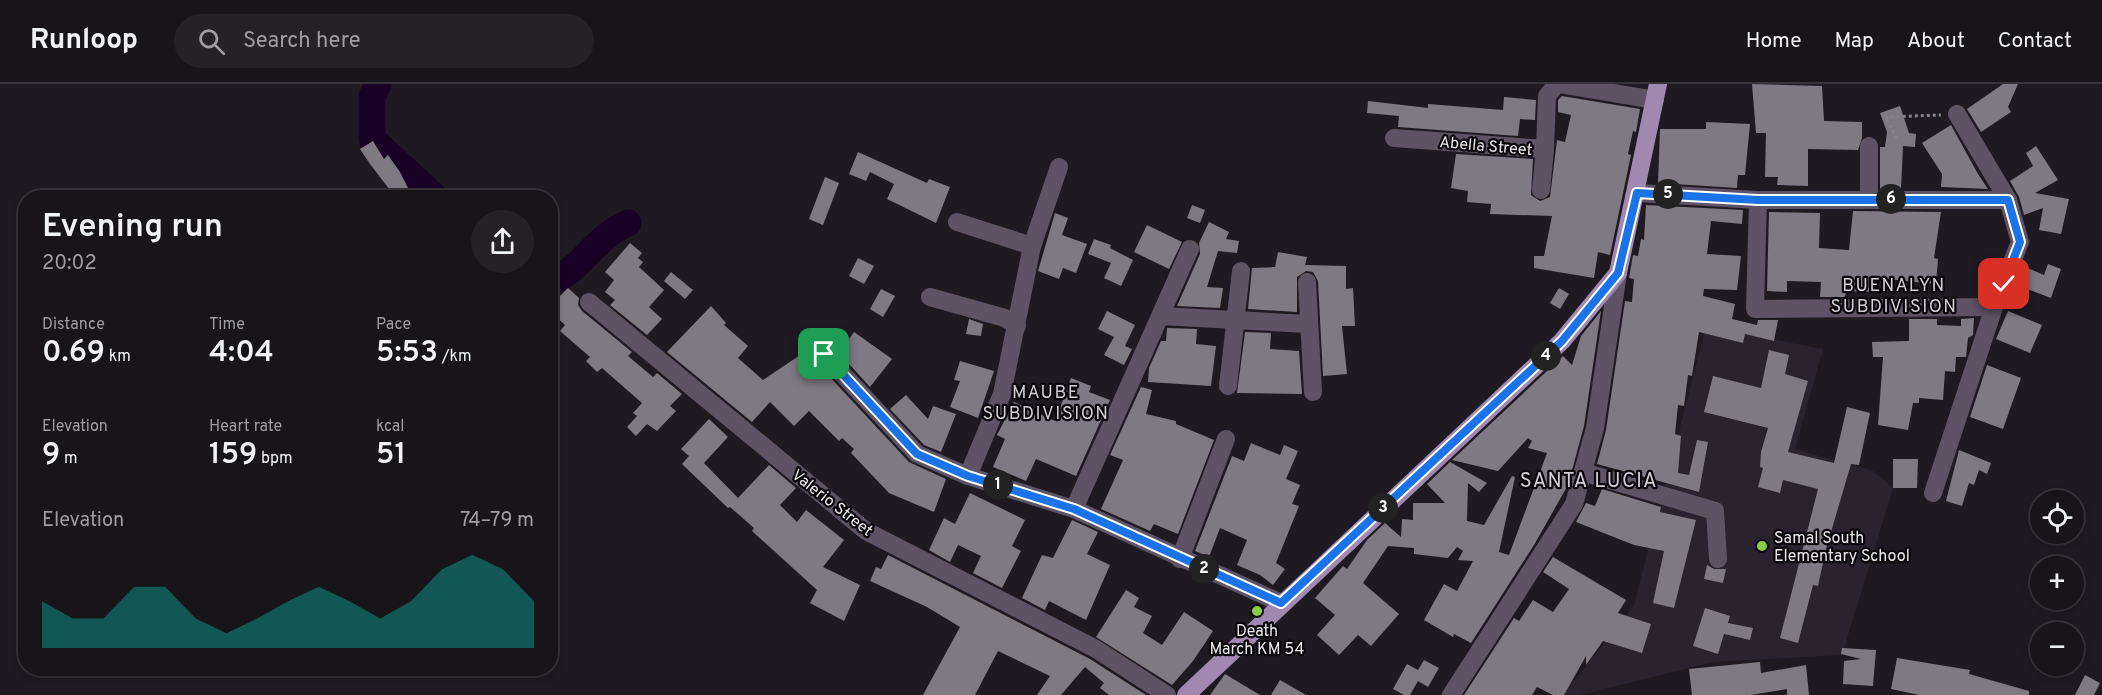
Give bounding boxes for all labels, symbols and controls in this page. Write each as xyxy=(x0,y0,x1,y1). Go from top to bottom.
search box xyxy=(174,14,594,68)
text: Runloop xyxy=(30,23,138,59)
icon: search xyxy=(195,25,228,58)
text: Search here xyxy=(243,28,361,55)
text: Home xyxy=(1746,28,1802,55)
text: Map xyxy=(1835,28,1874,55)
text: About xyxy=(1907,28,1965,55)
text: Contact xyxy=(1998,28,2072,55)
street label: Abella Street xyxy=(1438,133,1533,161)
pin: 5 xyxy=(1653,179,1683,209)
text: 5 xyxy=(1663,184,1673,204)
pin: 6 xyxy=(1876,184,1906,214)
text: 6 xyxy=(1886,189,1896,209)
text: Evening run xyxy=(42,207,223,249)
button: share xyxy=(471,210,534,273)
text: 20:02 xyxy=(42,251,97,277)
pin xyxy=(1978,258,2029,309)
icon: check xyxy=(1987,267,2020,300)
district label: BUENALYN SUBDIVISION xyxy=(1830,275,1958,319)
text: Distance xyxy=(42,315,105,335)
text: Time xyxy=(209,315,245,335)
text: Pace xyxy=(376,315,411,335)
pin xyxy=(798,328,849,379)
text: 0.69 xyxy=(42,335,105,372)
text: 4:04 xyxy=(209,335,274,372)
text: 5:53 xyxy=(376,335,438,372)
icon: arrive xyxy=(807,337,840,370)
pin: 4 xyxy=(1531,341,1561,371)
text: 4 xyxy=(1541,346,1551,366)
text: km xyxy=(105,347,131,367)
text: /km xyxy=(438,347,472,367)
district label: MAUBE SUBDIVISION xyxy=(982,382,1110,426)
text: Elevation xyxy=(42,417,108,437)
text: Heart rate xyxy=(209,417,282,437)
text: kcal xyxy=(376,417,404,437)
text: 9 xyxy=(42,437,60,474)
text: 159 xyxy=(209,437,257,474)
text: 51 xyxy=(376,437,406,474)
text: m xyxy=(60,449,78,469)
text: bpm xyxy=(257,449,293,469)
street label: Valerio Street xyxy=(787,466,876,542)
district label: SANTA LUCIA xyxy=(1520,469,1658,495)
pin: 1 xyxy=(983,470,1013,500)
text: 1 xyxy=(995,475,1001,495)
map controls xyxy=(2030,490,2084,676)
button: locate xyxy=(2030,490,2084,544)
pin: 3 xyxy=(1368,493,1398,523)
text: 3 xyxy=(1378,498,1388,518)
text: Elevation xyxy=(42,508,124,534)
text: 74–79 m xyxy=(460,508,534,534)
place label: Samal South Elementary School xyxy=(1774,529,1910,567)
marker: Samal South Elementary School xyxy=(1755,539,1769,553)
pin: 2 xyxy=(1189,554,1219,584)
button: + xyxy=(2030,556,2084,610)
text: 2 xyxy=(1199,559,1209,579)
marker: Death March KM 54 xyxy=(1250,604,1264,618)
place label: Death March KM 54 xyxy=(1210,622,1305,660)
button: − xyxy=(2030,622,2084,676)

